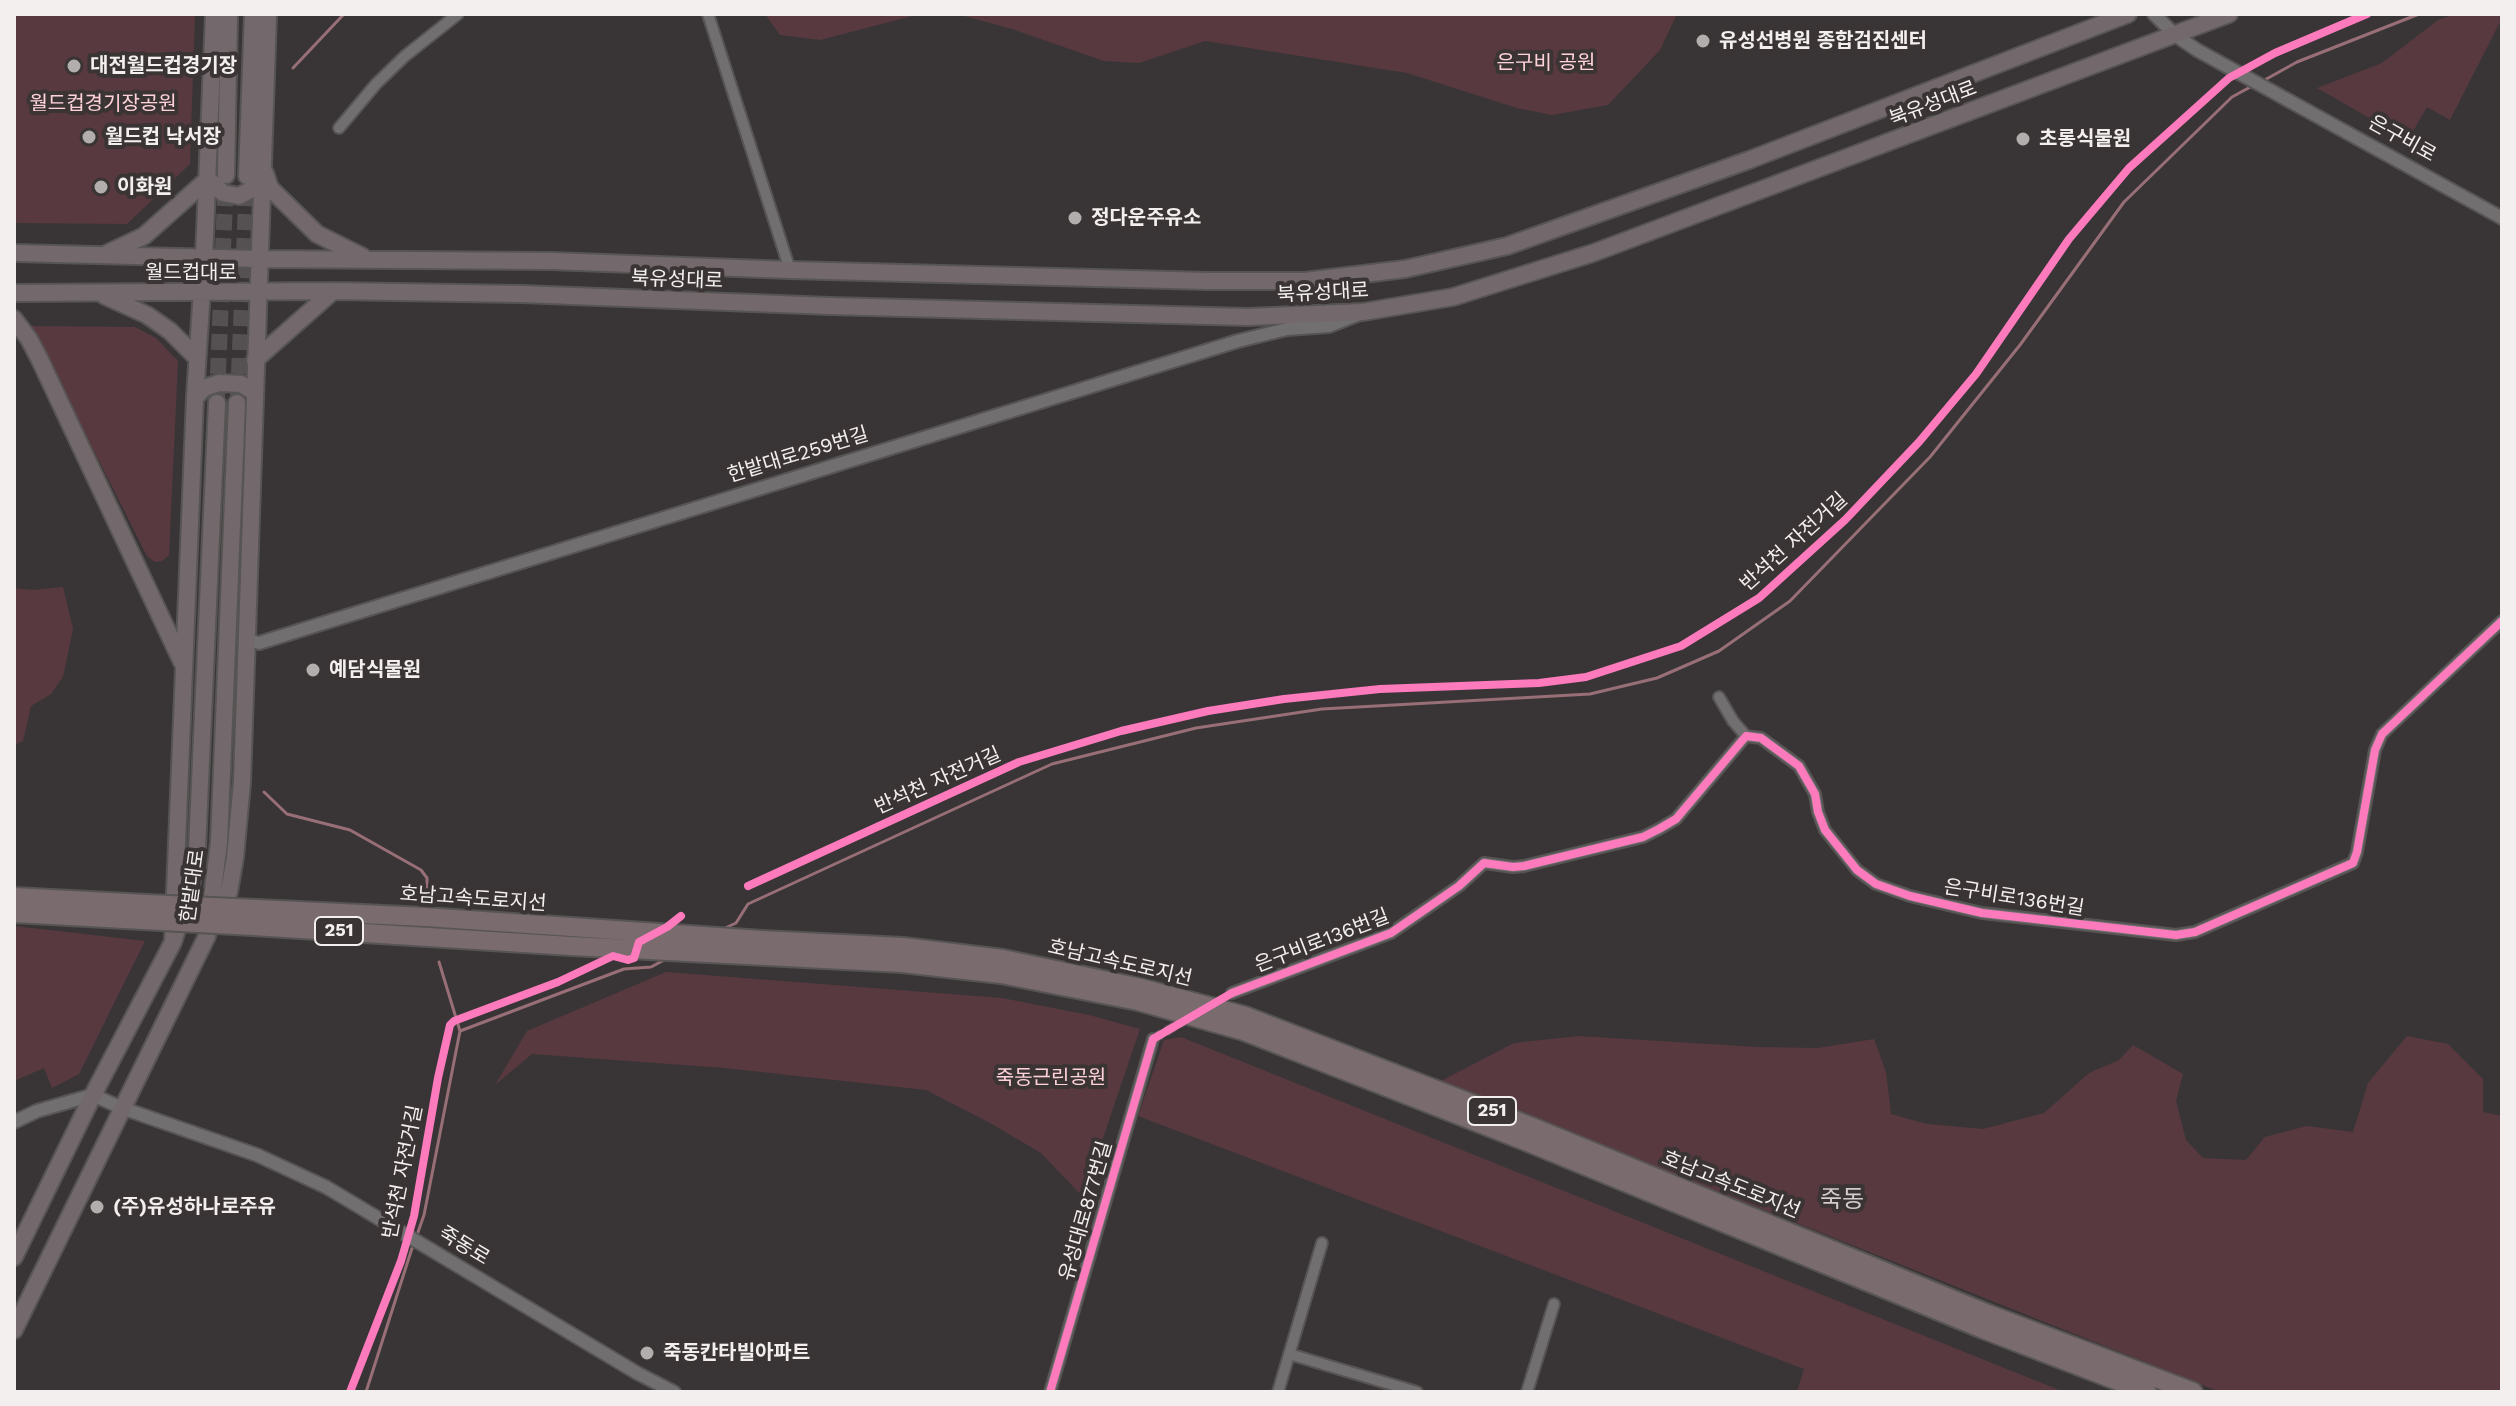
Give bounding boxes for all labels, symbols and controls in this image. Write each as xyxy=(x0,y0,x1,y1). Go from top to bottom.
place label: 유성선병원 종합검진센터 xyxy=(1719,29,1927,53)
marker: 유성선병원 종합검진센터 xyxy=(1694,32,1712,50)
park label: 은구비 공원 xyxy=(1497,51,1595,75)
place label: 대전월드컵경기장 xyxy=(90,54,237,78)
marker: 대전월드컵경기장 xyxy=(65,57,83,75)
street label: 북유성대로 xyxy=(1886,76,1980,132)
park label: 월드컵경기장공원 xyxy=(29,92,177,116)
street label: 은구비로 xyxy=(2364,111,2440,167)
place label: 월드컵 낙서장 xyxy=(105,125,221,149)
place label: 초롱식물원 xyxy=(2039,127,2131,151)
marker: 월드컵 낙서장 xyxy=(80,128,98,146)
marker: 초롱식물원 xyxy=(2014,130,2032,148)
place label: 이화원 xyxy=(117,175,172,199)
marker: 이화원 xyxy=(92,178,110,196)
place label: 정다운주유소 xyxy=(1091,206,1201,230)
marker: 정다운주유소 xyxy=(1066,209,1084,227)
street label: 월드컵대로 xyxy=(145,261,237,285)
street label: 북유성대로 xyxy=(631,266,723,294)
street label: 북유성대로 xyxy=(1276,279,1370,307)
street label: 한밭대로259번길 xyxy=(725,422,871,488)
street label: 반석천 자전거길 xyxy=(1736,488,1852,596)
place label: 예담식물원 xyxy=(329,658,421,682)
marker: 예담식물원 xyxy=(304,661,322,679)
street label: 반석천 자전거길 xyxy=(871,742,1005,820)
street label: 한밭대로 xyxy=(176,848,210,924)
street label: 은구비로136번길 xyxy=(1942,875,2086,921)
street label: 호남고속도로지선 xyxy=(399,882,547,916)
street label: 은구비로136번길 xyxy=(1251,904,1393,978)
road number: 251 xyxy=(315,917,363,945)
street label: 호남고속도로지선 xyxy=(1046,935,1194,991)
park label: 죽동근린공원 xyxy=(996,1066,1106,1090)
road number: 251 xyxy=(1468,1097,1516,1125)
street label: 반석천 자전거길 xyxy=(378,1103,428,1241)
street label: 유성대로877번길 xyxy=(1055,1138,1117,1284)
street label: 호남고속도로지선 xyxy=(1658,1146,1804,1224)
district label: 죽동 xyxy=(1820,1186,1864,1214)
place label: (주)유성하나로주유 xyxy=(113,1195,276,1219)
marker: (주)유성하나로주유 xyxy=(88,1198,106,1216)
street label: 죽동로 xyxy=(434,1221,494,1271)
place label: 죽동칸타빌아파트 xyxy=(663,1341,810,1365)
marker: 죽동칸타빌아파트 xyxy=(638,1344,656,1362)

